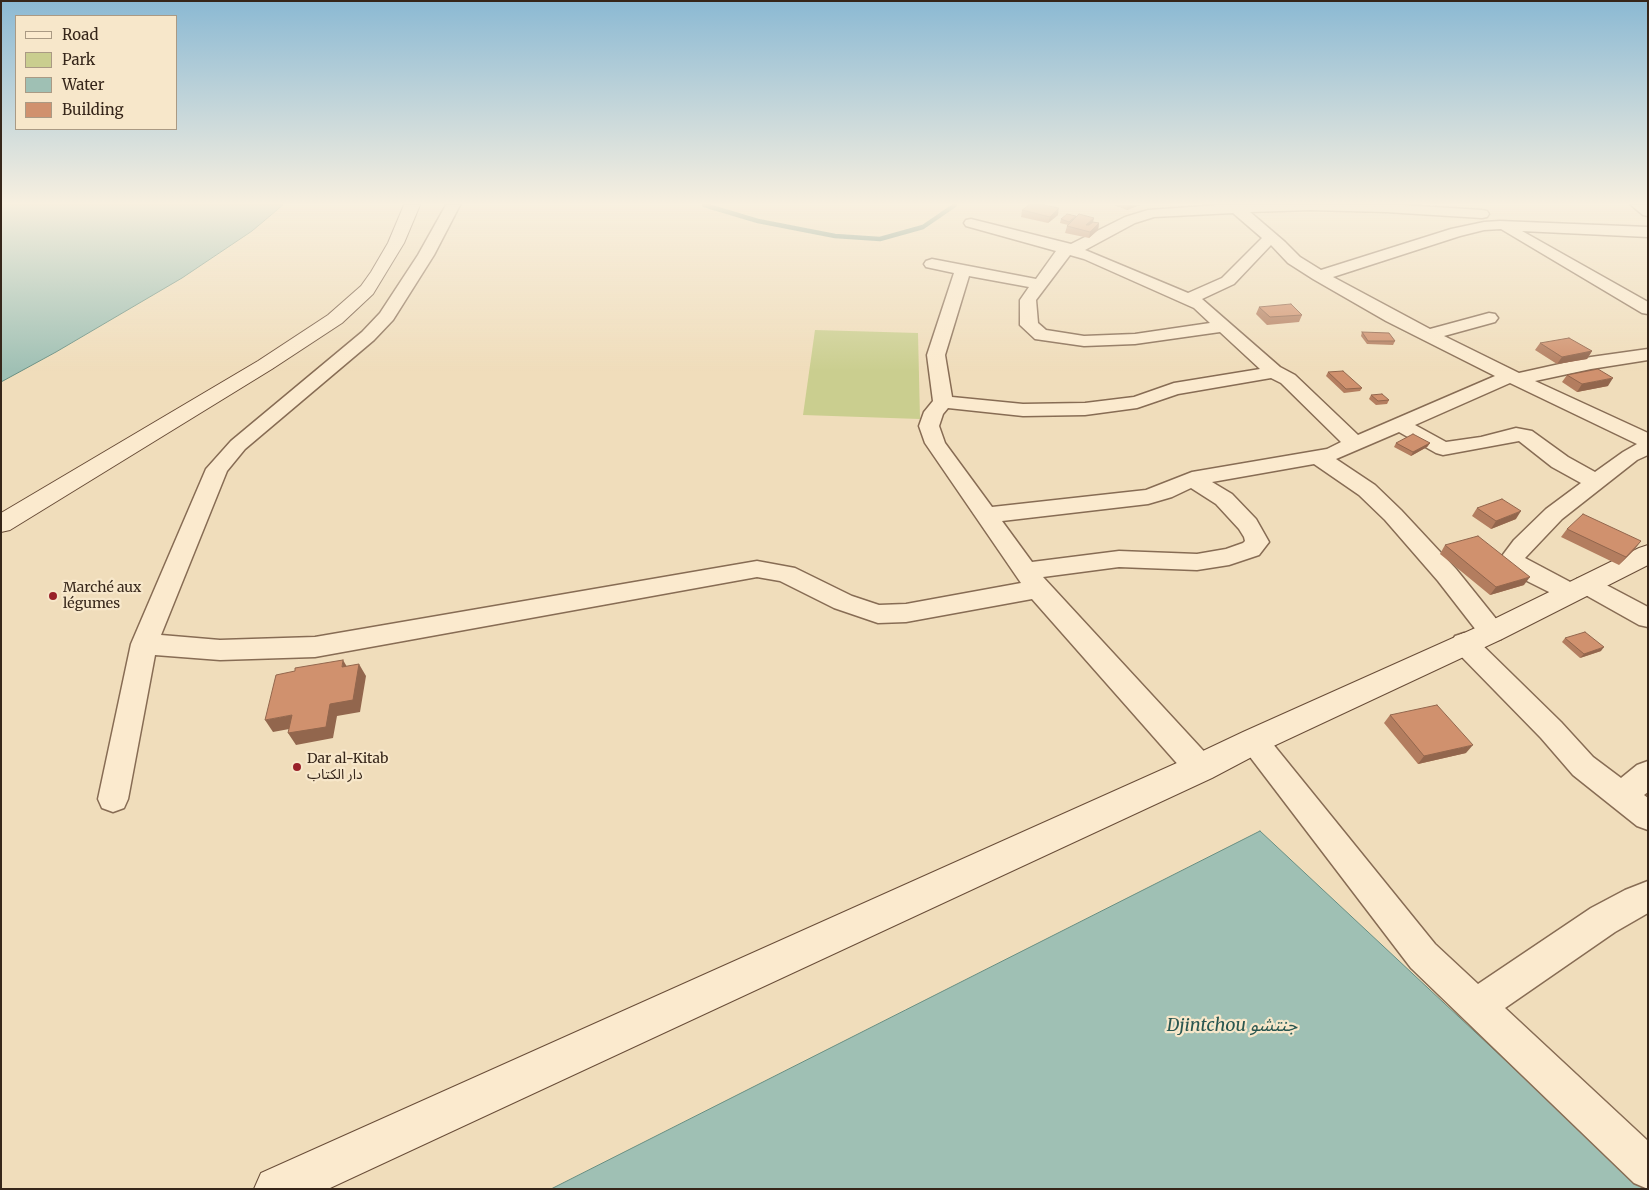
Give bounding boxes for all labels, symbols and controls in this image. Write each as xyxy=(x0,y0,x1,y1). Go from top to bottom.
legend xyxy=(15,15,178,130)
text: Road xyxy=(62,25,98,44)
text: Park xyxy=(62,50,95,69)
text: Water xyxy=(62,75,104,94)
text: Building xyxy=(62,100,124,119)
place label: Marché aux légumes xyxy=(63,580,141,612)
marker: Marché aux légumes xyxy=(47,590,59,602)
place label: Dar al-Kitab دار الكتاب xyxy=(307,751,388,784)
marker: Dar al-Kitab دار الكتاب xyxy=(291,761,303,773)
water label: Djintchou جنتشو xyxy=(1167,1015,1297,1037)

